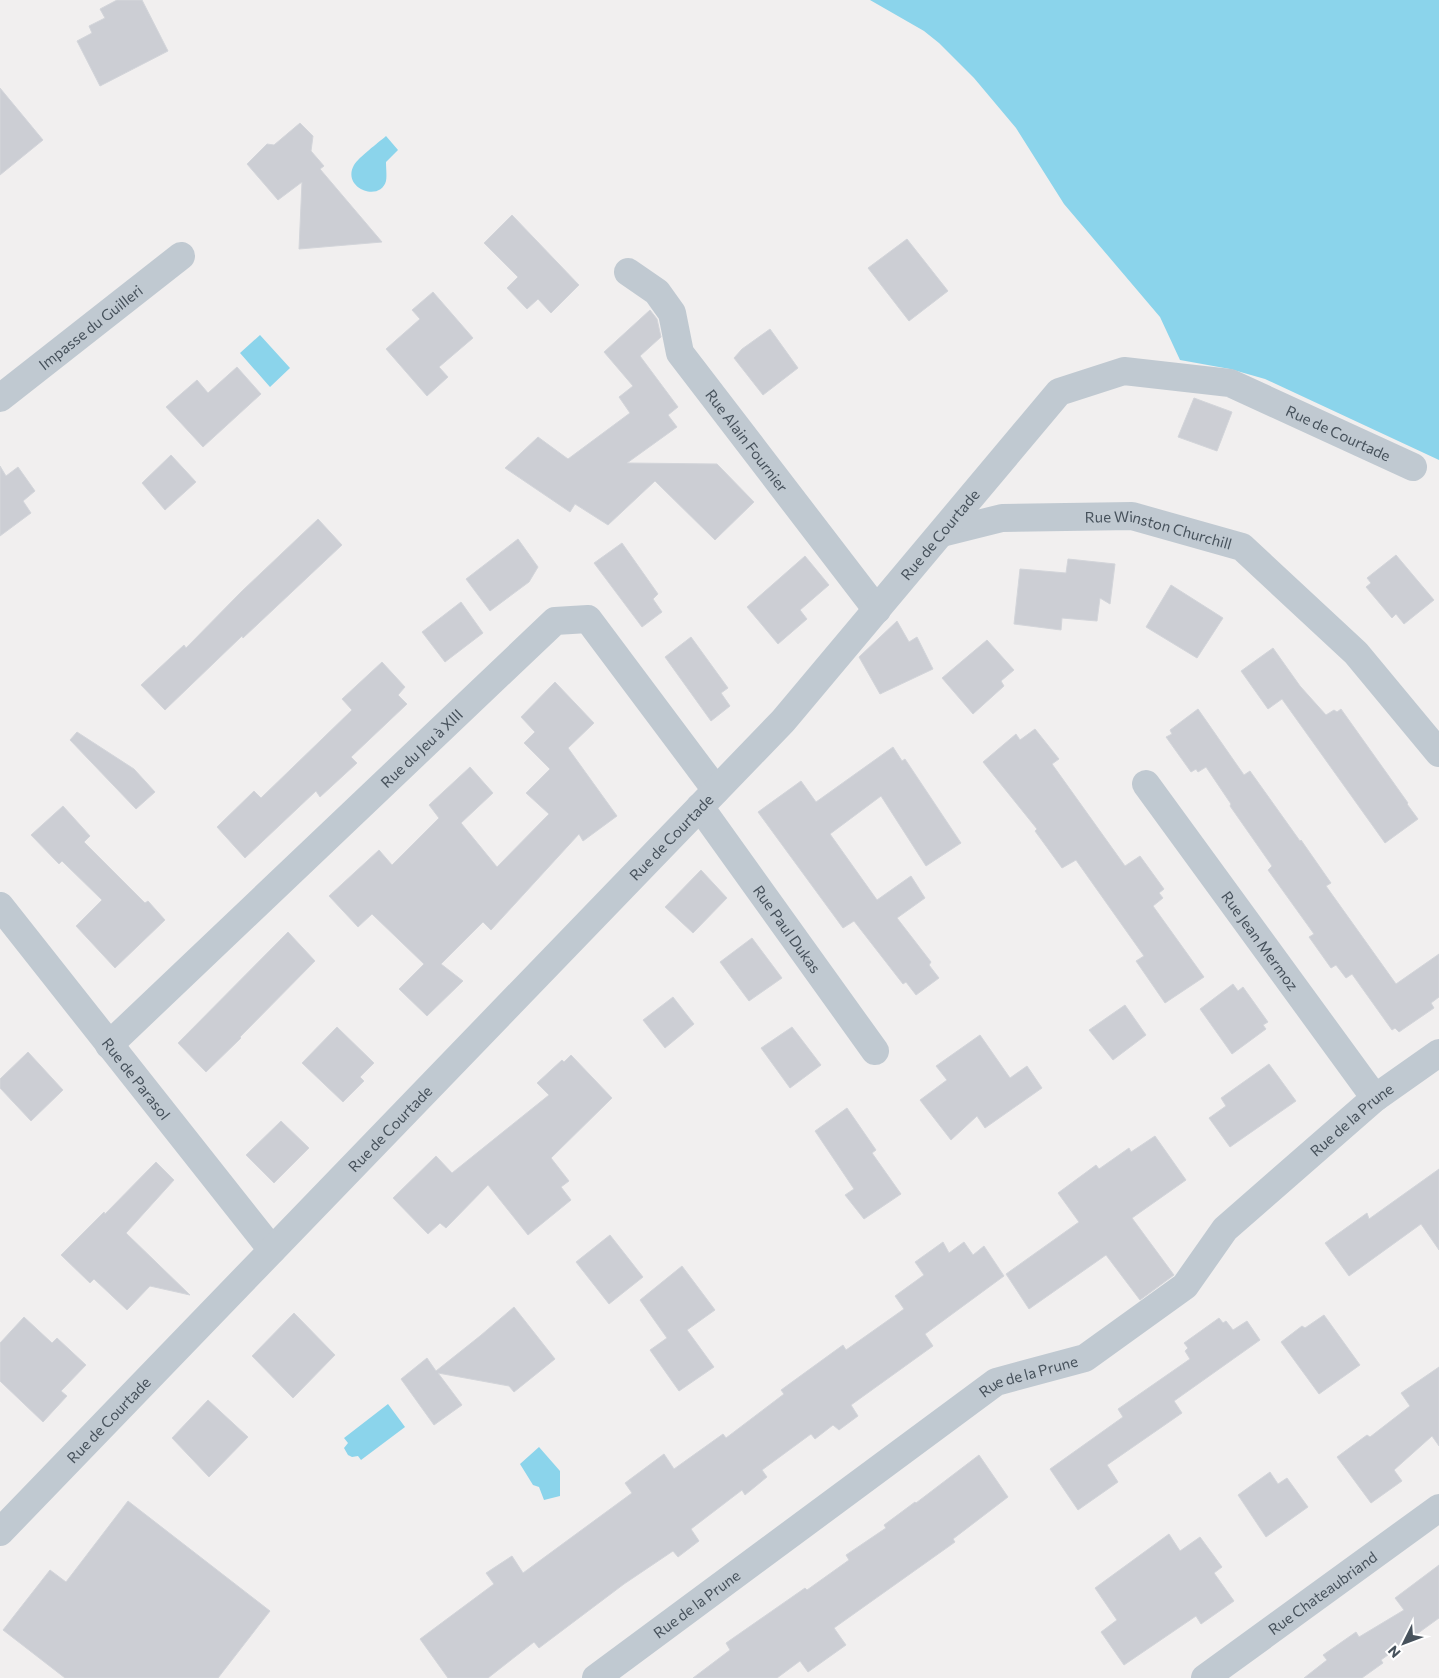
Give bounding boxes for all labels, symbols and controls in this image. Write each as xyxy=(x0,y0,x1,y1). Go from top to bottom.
street label: Impasse du Guilleri xyxy=(35,281,146,373)
street label: Rue Alain Fournier xyxy=(702,386,792,495)
street label: Rue de Courtade xyxy=(1283,401,1394,465)
street label: Rue de Courtade xyxy=(896,485,983,583)
street label: Rue Winston Churchill xyxy=(1085,507,1234,553)
street label: Rue du Jeu à XIII xyxy=(377,705,466,791)
street label: Rue de Courtade xyxy=(625,790,717,884)
street label: Rue Paul Dukas xyxy=(750,881,825,976)
street label: Rue Jean Mermoz xyxy=(1218,888,1303,994)
street label: Rue de Parasol xyxy=(99,1034,174,1123)
street label: Rue de la Prune xyxy=(1306,1079,1397,1160)
street label: Rue de Courtade xyxy=(344,1081,435,1175)
street label: Rue de la Prune xyxy=(975,1351,1080,1401)
street label: Rue de Courtade xyxy=(63,1373,154,1467)
street label: Rue Chateaubriand xyxy=(1264,1547,1380,1638)
street label: Rue de la Prune xyxy=(650,1566,744,1642)
north arrow xyxy=(1379,1618,1429,1668)
text: N xyxy=(1384,1642,1404,1662)

